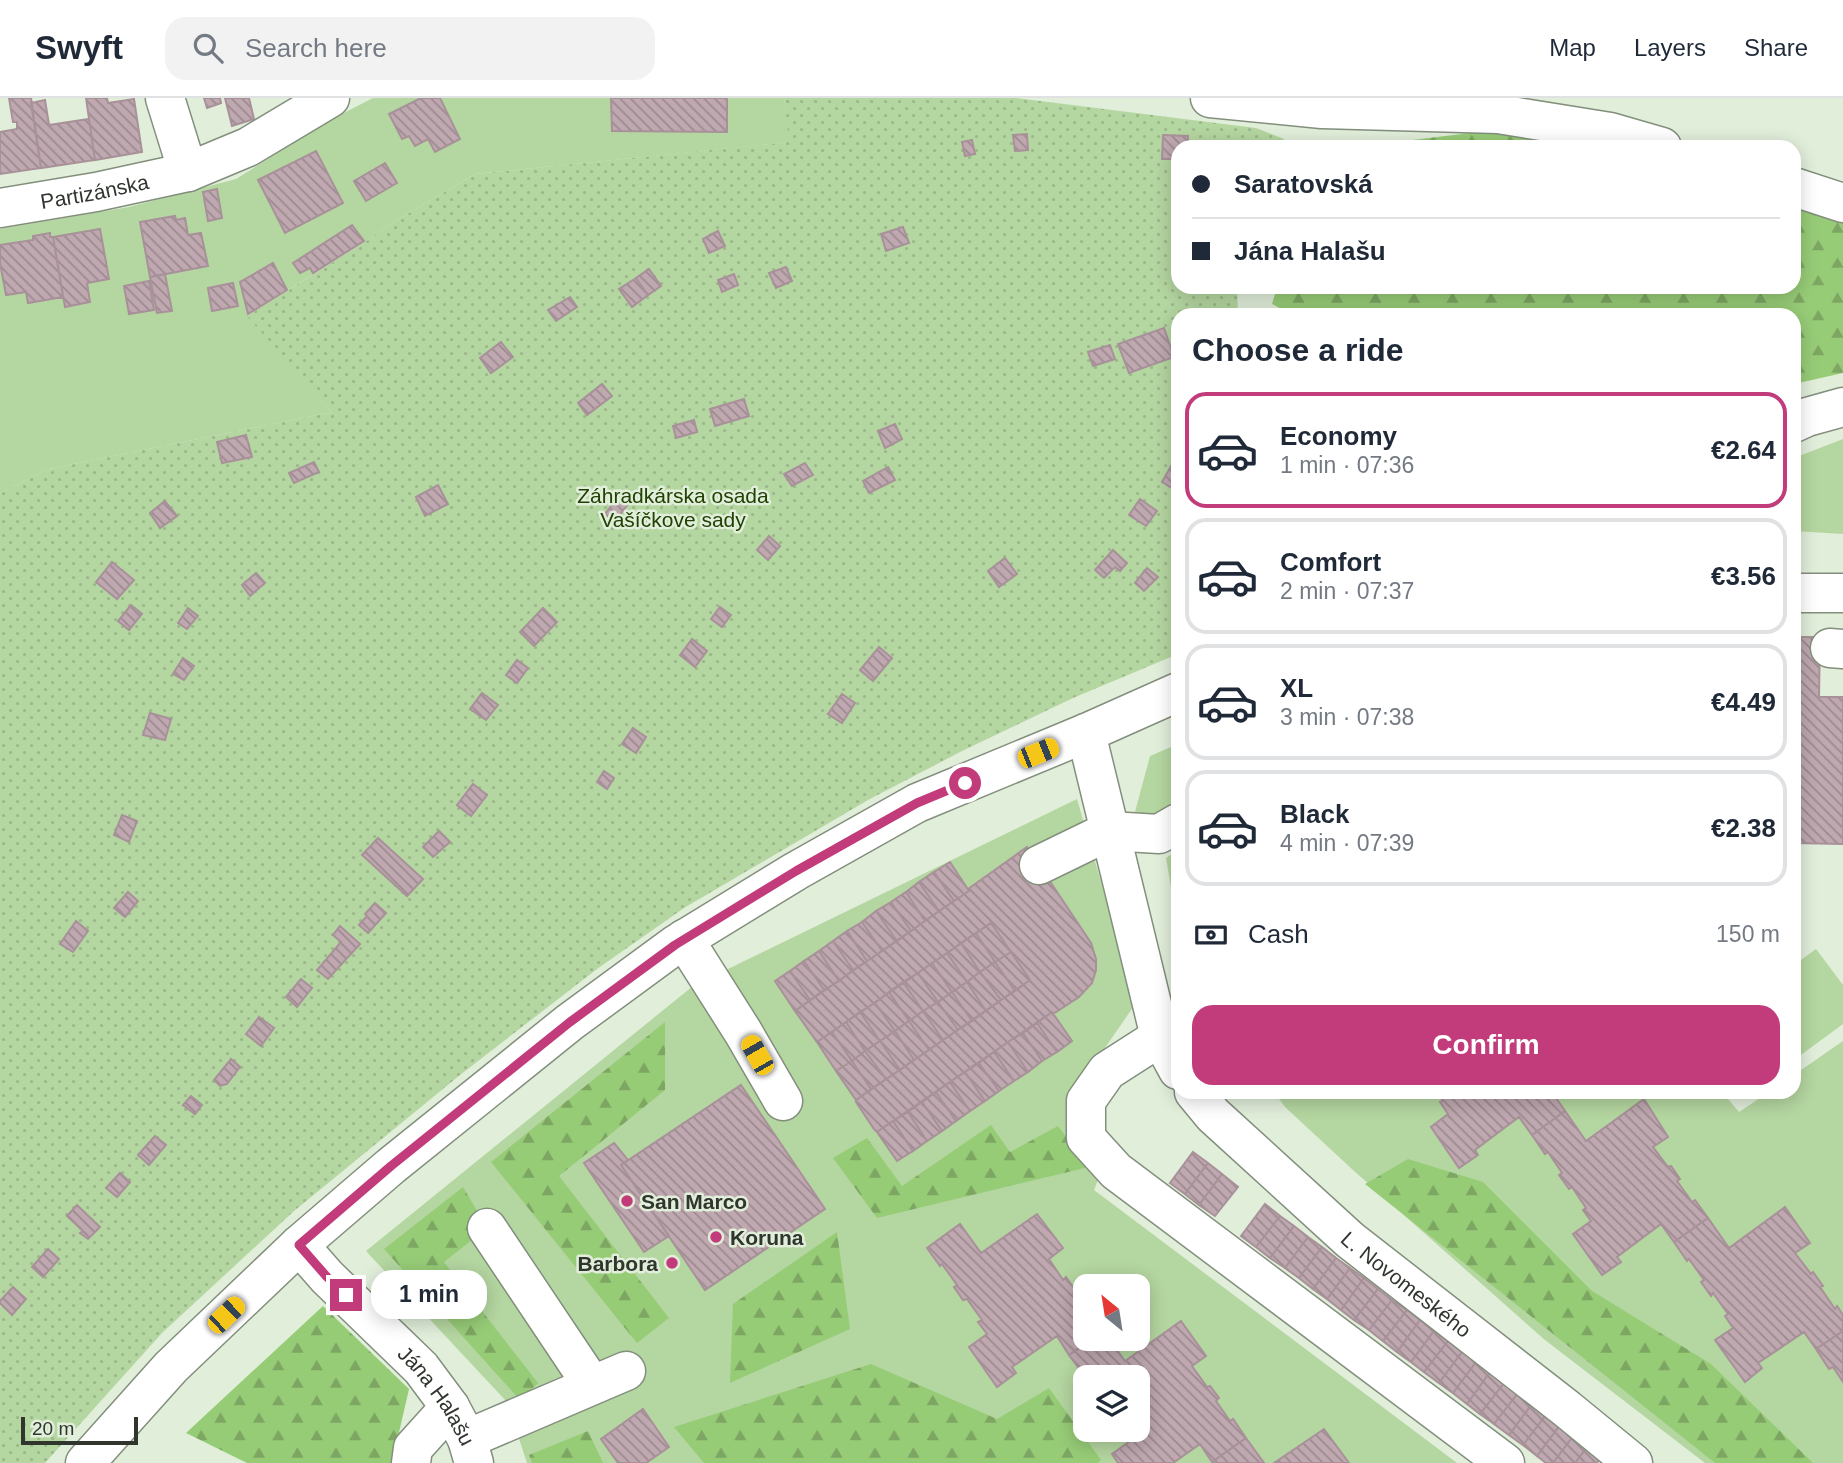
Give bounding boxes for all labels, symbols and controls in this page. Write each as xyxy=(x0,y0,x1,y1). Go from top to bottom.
search box xyxy=(165,17,655,80)
text: Swyft xyxy=(35,29,123,66)
icon: search xyxy=(189,29,227,67)
text: Search here xyxy=(245,33,387,63)
text: Map xyxy=(1549,34,1596,61)
text: Layers xyxy=(1634,34,1706,61)
text: Share xyxy=(1744,34,1808,61)
street label: Partizánska xyxy=(39,169,151,213)
text: Saratovská xyxy=(1234,169,1373,199)
text: Jána Halašu xyxy=(1234,236,1386,266)
text: Choose a ride xyxy=(1192,332,1404,368)
icon: car xyxy=(1196,419,1259,482)
text: Economy xyxy=(1280,421,1397,451)
text: €2.64 xyxy=(1711,435,1776,465)
text: 1 min · 07:36 xyxy=(1280,452,1414,478)
park label: Záhradkárska osada Vašíčkove sady xyxy=(577,484,769,531)
icon: car xyxy=(1196,545,1259,608)
text: Comfort xyxy=(1280,547,1381,577)
text: €3.56 xyxy=(1711,561,1776,591)
text: 2 min · 07:37 xyxy=(1280,578,1414,604)
icon: car xyxy=(1196,671,1259,734)
text: XL xyxy=(1280,673,1313,703)
text: €4.49 xyxy=(1711,687,1776,717)
text: 3 min · 07:38 xyxy=(1280,704,1414,730)
car xyxy=(1015,735,1062,771)
route start xyxy=(949,767,981,799)
icon: car xyxy=(1196,797,1259,860)
text: Black xyxy=(1280,799,1349,829)
text: €2.38 xyxy=(1711,813,1776,843)
text: 4 min · 07:39 xyxy=(1280,830,1414,856)
icon: cash xyxy=(1192,916,1230,954)
text: Cash xyxy=(1248,919,1309,949)
text: 150 m xyxy=(1716,921,1780,947)
button: Confirm xyxy=(1192,1005,1780,1085)
car xyxy=(738,1032,777,1078)
place label: San Marco xyxy=(641,1190,747,1213)
marker: San Marco xyxy=(619,1193,635,1209)
place label: Koruna xyxy=(730,1226,804,1249)
street label: L. Novomeského xyxy=(1337,1227,1476,1342)
marker: Koruna xyxy=(708,1229,724,1245)
place label: Barbora xyxy=(577,1252,658,1275)
marker: Barbora xyxy=(664,1255,680,1271)
callout: 1 min xyxy=(370,1270,486,1320)
north arrow xyxy=(1073,1274,1150,1351)
map controls xyxy=(1073,1274,1150,1442)
route end xyxy=(330,1279,362,1311)
text: 1 min xyxy=(399,1281,459,1307)
car xyxy=(204,1293,249,1337)
street label: Jána Halašu xyxy=(394,1341,480,1449)
button: layers xyxy=(1073,1365,1150,1442)
scale bar xyxy=(21,1414,138,1446)
text: 20 m xyxy=(32,1418,74,1439)

